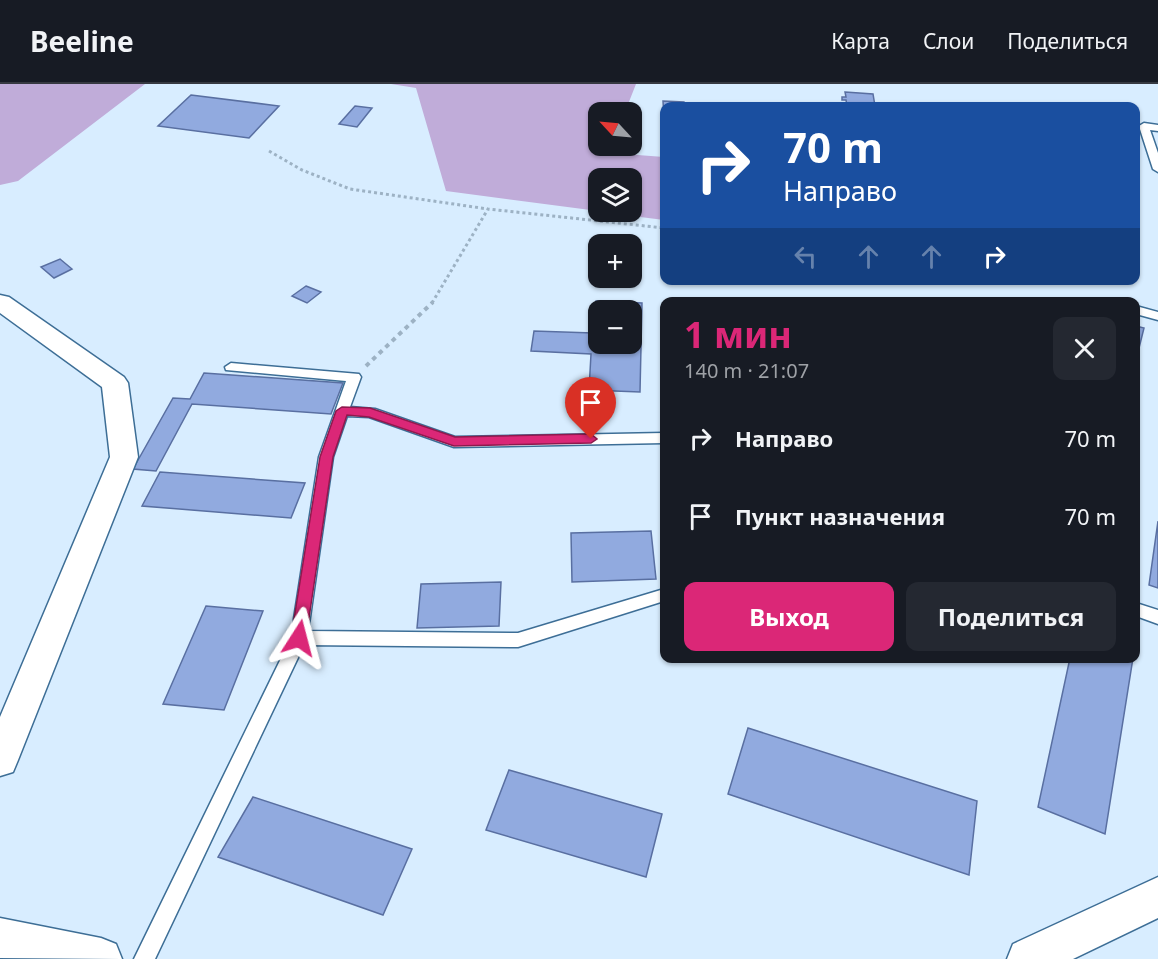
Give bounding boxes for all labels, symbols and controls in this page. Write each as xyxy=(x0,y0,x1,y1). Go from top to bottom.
text: Beeline xyxy=(30,22,134,60)
text: Карта xyxy=(831,27,890,55)
text: Слои xyxy=(923,27,974,55)
text: Поделиться xyxy=(1007,27,1128,55)
north arrow xyxy=(588,102,642,156)
map controls xyxy=(588,102,642,354)
text: 70 m xyxy=(783,118,883,175)
icon: right xyxy=(684,126,762,204)
button: layers xyxy=(588,168,642,222)
text: Направо xyxy=(783,172,897,209)
button: + xyxy=(588,234,642,288)
icon: left xyxy=(789,240,822,273)
icon: ahead xyxy=(852,240,885,273)
icon: ahead xyxy=(915,240,948,273)
icon: right xyxy=(978,240,1011,273)
button: − xyxy=(588,300,642,354)
text: 1 мин xyxy=(684,310,792,359)
button: close xyxy=(1053,317,1116,380)
text: 140 m · 21:07 xyxy=(684,357,809,384)
pin xyxy=(565,377,616,439)
icon: arrive xyxy=(574,386,607,419)
icon: right xyxy=(684,422,717,455)
text: Направо xyxy=(735,423,833,453)
text: 70 m xyxy=(1065,423,1116,453)
icon: arrive xyxy=(684,500,717,533)
text: Пункт назначения xyxy=(735,501,945,531)
text: 70 m xyxy=(1065,501,1116,531)
button: Выход xyxy=(684,582,894,651)
button: Поделиться xyxy=(906,582,1116,651)
position arrow xyxy=(267,606,331,670)

